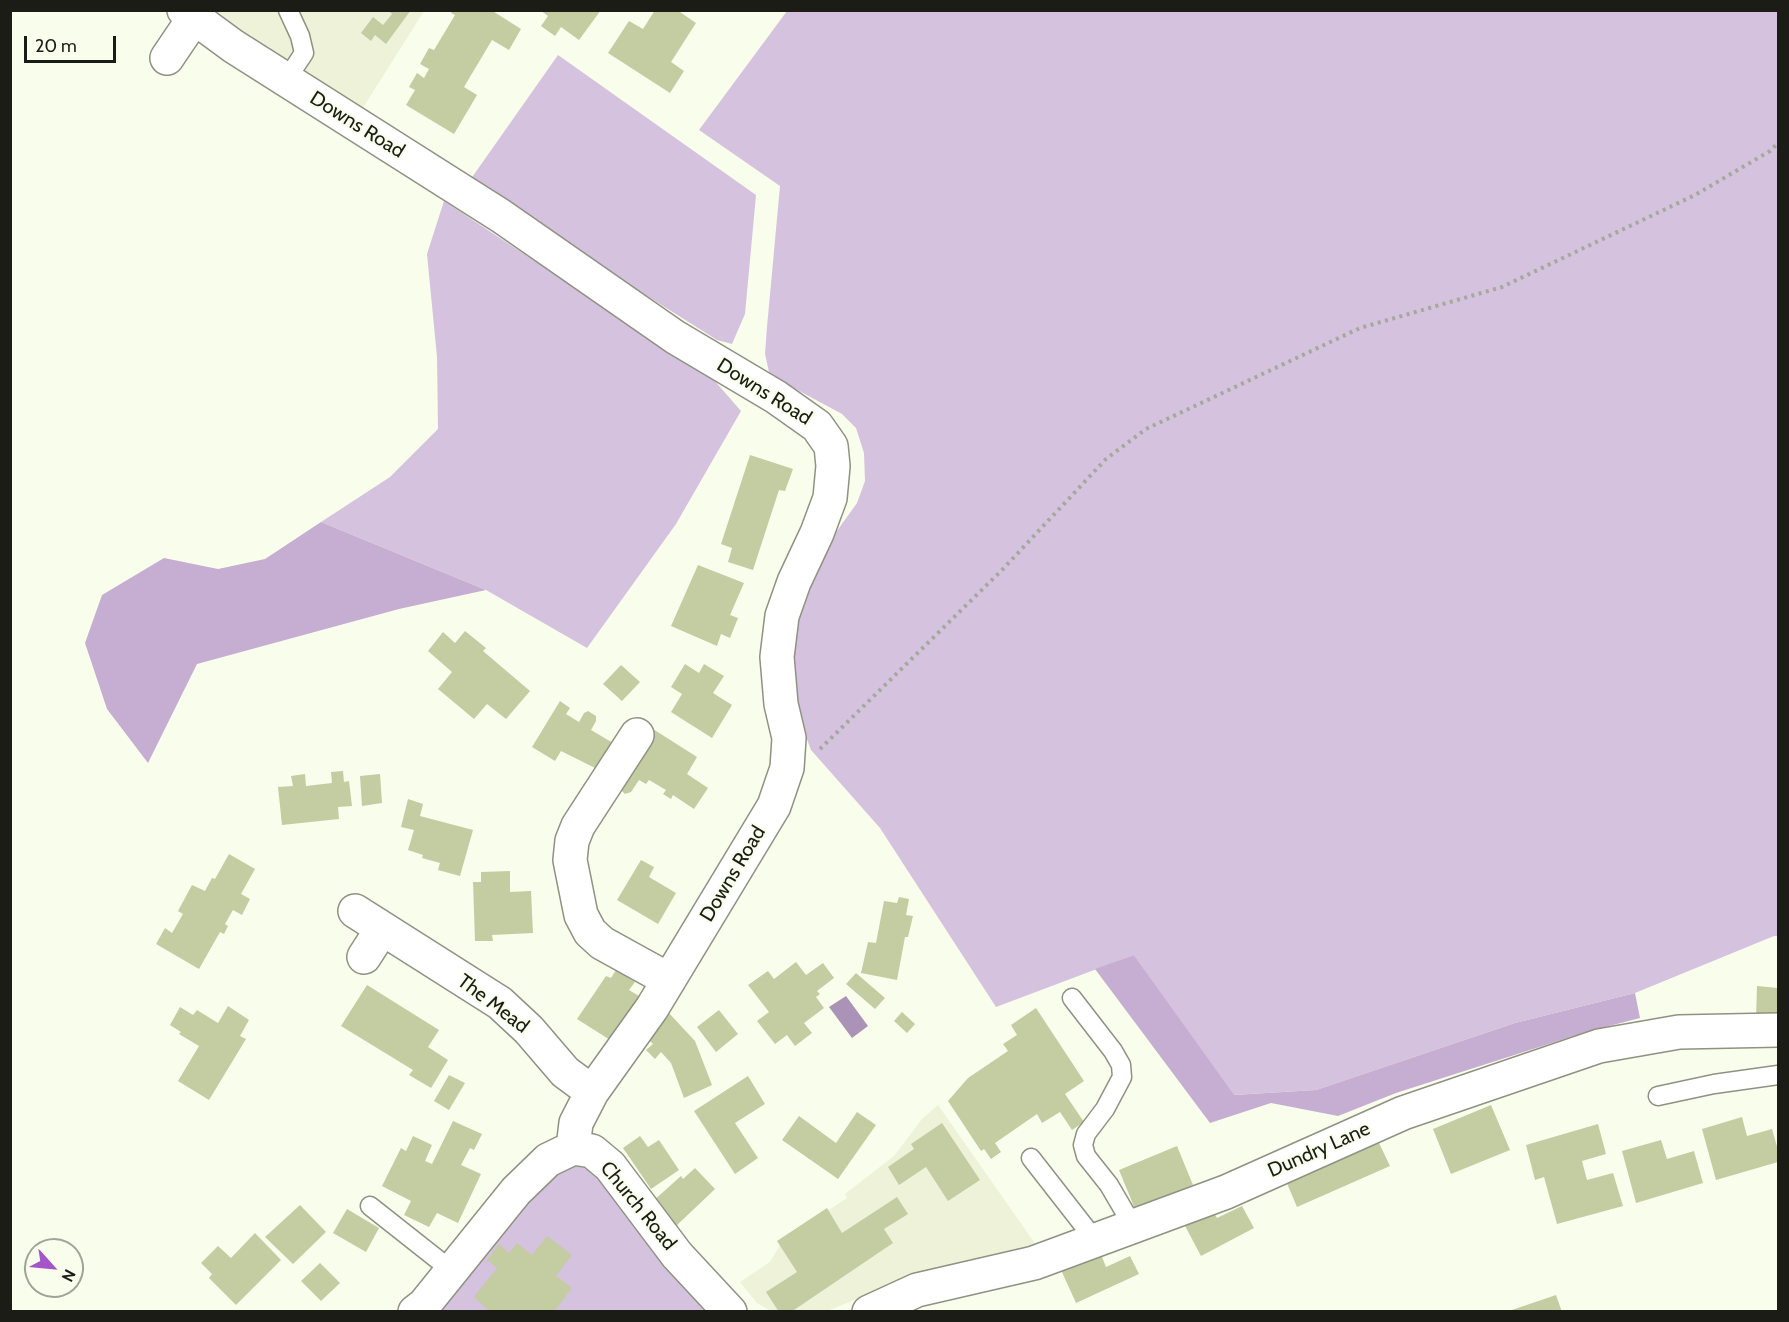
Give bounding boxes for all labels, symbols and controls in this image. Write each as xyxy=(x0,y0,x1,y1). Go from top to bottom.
scale bar xyxy=(27,24,118,62)
text: 20 m xyxy=(35,35,77,57)
street label: Downs Road xyxy=(305,86,409,164)
street label: Downs Road xyxy=(712,353,816,431)
street label: Downs Road xyxy=(695,822,771,926)
street label: The Mead xyxy=(453,969,533,1039)
street label: Dundry Lane xyxy=(1264,1117,1374,1183)
street label: Church Road xyxy=(595,1157,681,1255)
north arrow xyxy=(24,1238,84,1298)
text: N xyxy=(58,1266,80,1285)

